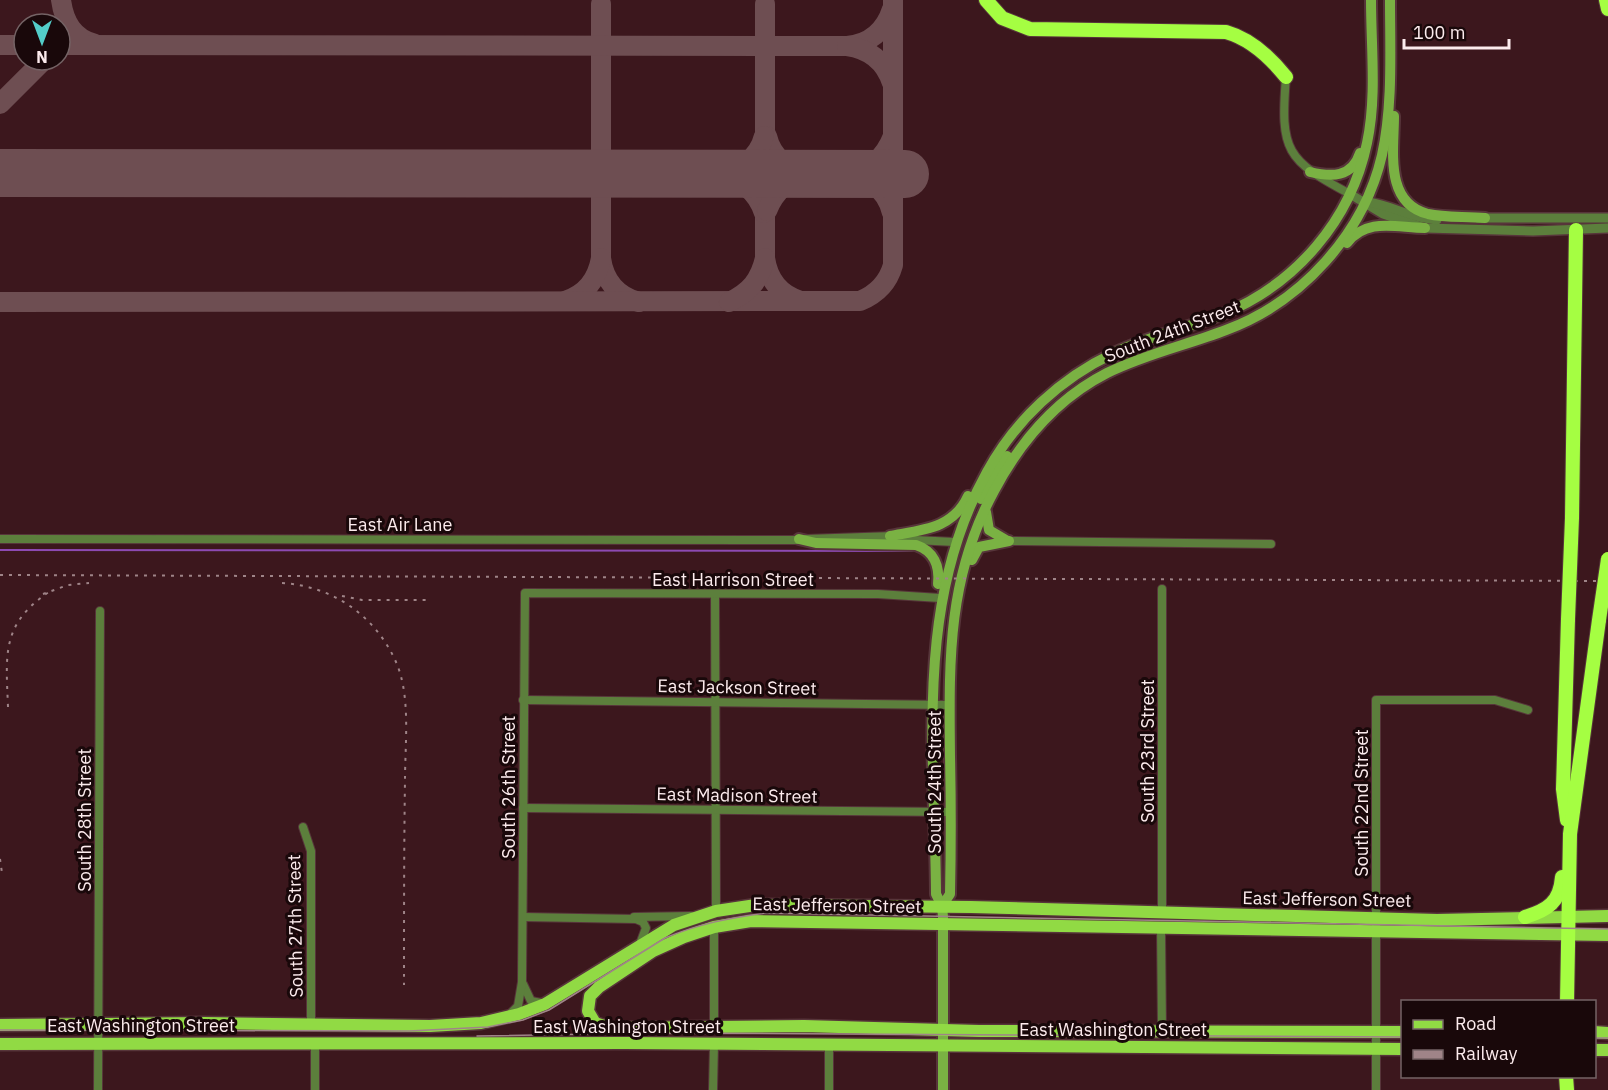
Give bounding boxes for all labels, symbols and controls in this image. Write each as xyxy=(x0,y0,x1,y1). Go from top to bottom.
north arrow xyxy=(12,12,72,72)
scale bar xyxy=(1404,12,1509,50)
text: 100 m xyxy=(1413,21,1465,44)
text: N xyxy=(36,47,48,67)
street label: South 24th Street xyxy=(1101,295,1243,367)
street label: East Air Lane xyxy=(348,513,453,536)
street label: East Harrison Street xyxy=(652,568,814,591)
street label: East Jackson Street xyxy=(657,674,817,700)
street label: South 23rd Street xyxy=(1136,679,1159,823)
street label: South 24th Street xyxy=(923,710,946,854)
street label: South 26th Street xyxy=(497,715,520,859)
street label: South 22nd Street xyxy=(1350,729,1373,877)
street label: South 28th Street xyxy=(73,748,96,892)
street label: East Madison Street xyxy=(656,782,818,808)
street label: South 27th Street xyxy=(282,854,308,998)
street label: East Jefferson Street xyxy=(1242,886,1412,912)
street label: East Jefferson Street xyxy=(752,892,922,918)
legend xyxy=(1401,1000,1596,1078)
text: Road xyxy=(1455,1012,1496,1035)
street label: East Washington Street xyxy=(47,1014,235,1037)
street label: East Washington Street xyxy=(533,1015,721,1038)
street label: East Washington Street xyxy=(1019,1018,1207,1041)
text: Railway xyxy=(1455,1042,1517,1065)

